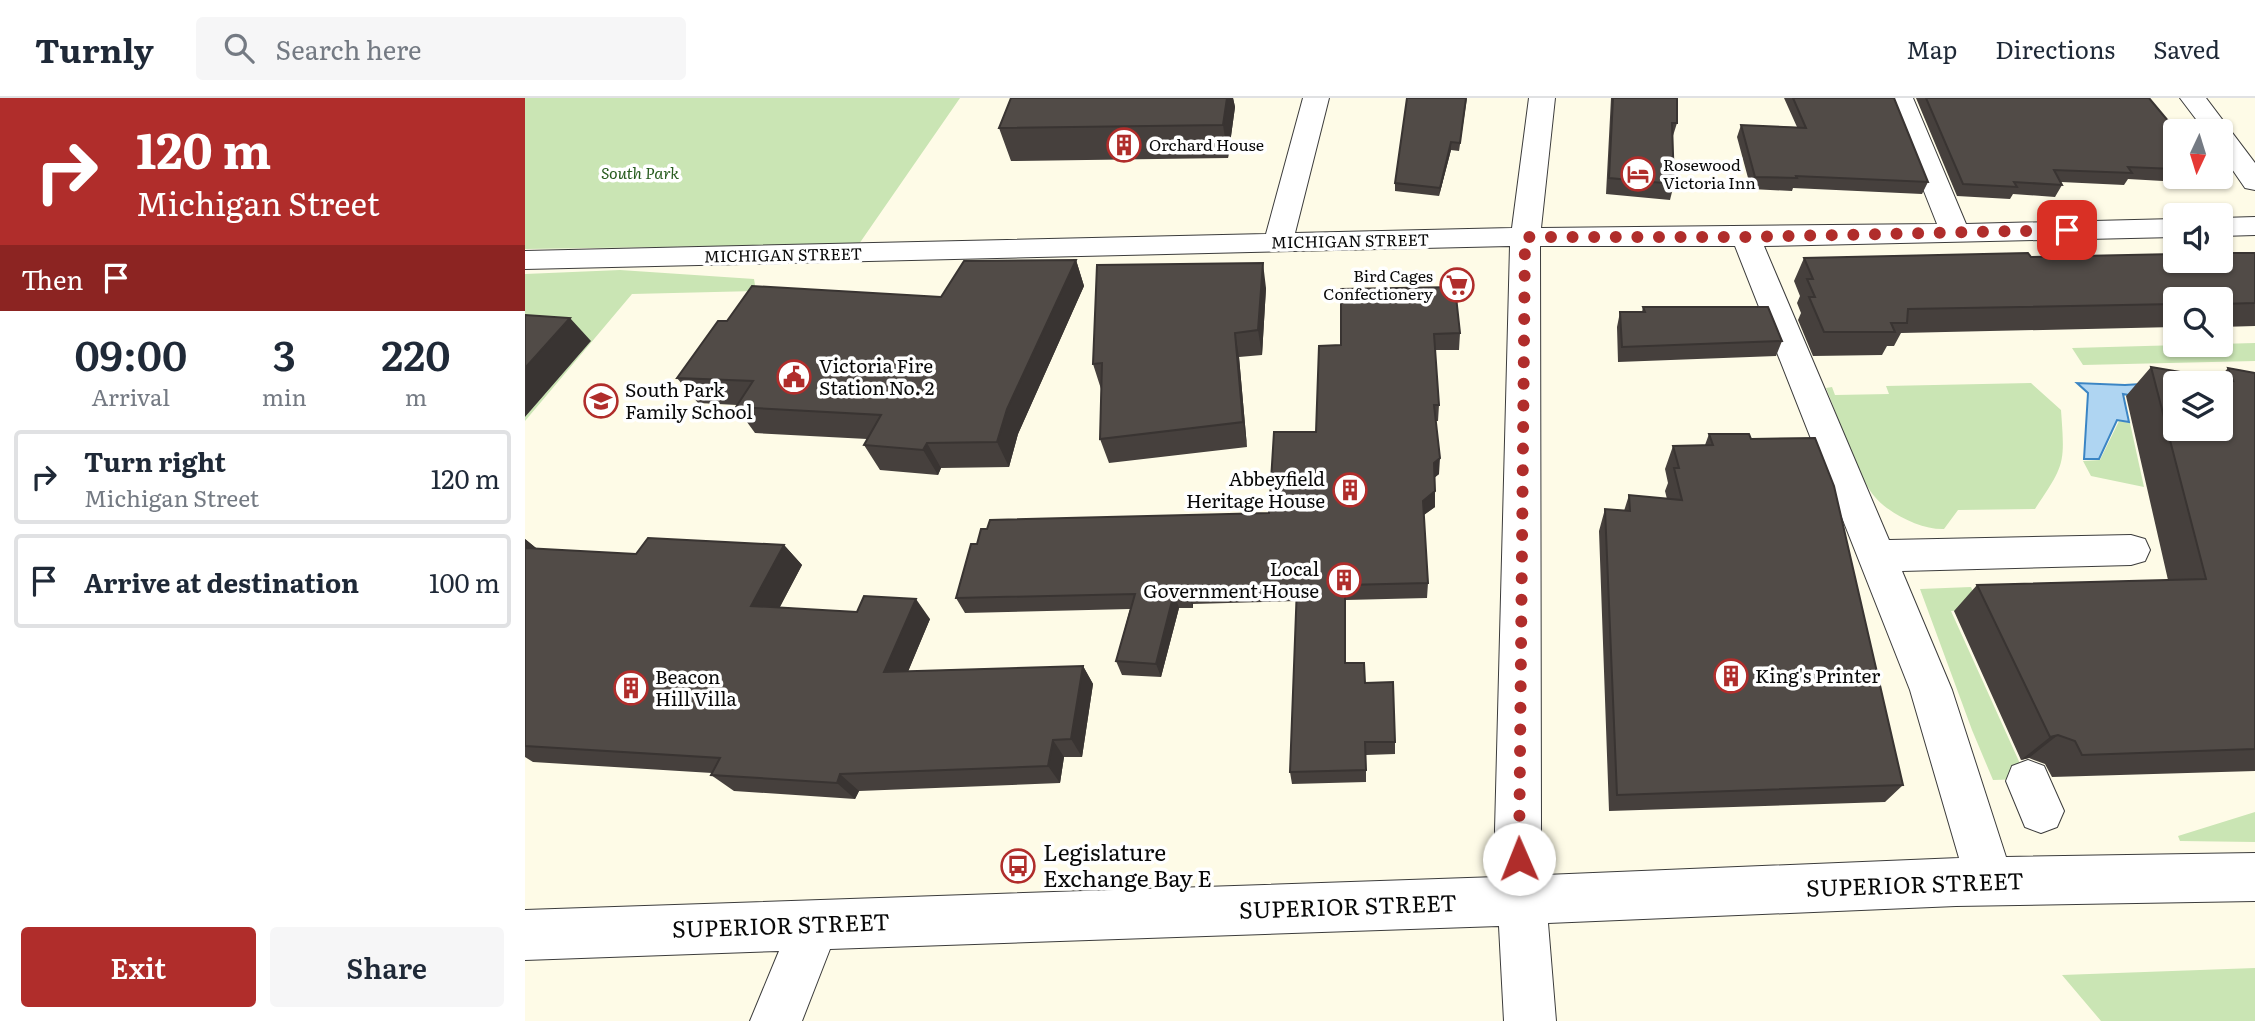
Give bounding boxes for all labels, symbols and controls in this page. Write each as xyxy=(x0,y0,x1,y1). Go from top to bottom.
search box xyxy=(196,17,686,80)
text: Turnly xyxy=(35,24,154,73)
icon: search xyxy=(220,29,258,67)
text: Search here xyxy=(276,29,421,68)
text: Map xyxy=(1906,31,1957,66)
text: Directions xyxy=(1995,31,2115,66)
text: Saved xyxy=(2153,31,2220,66)
text: 120 m xyxy=(136,111,271,184)
north arrow xyxy=(2163,119,2233,189)
map controls xyxy=(2163,119,2233,441)
icon: right xyxy=(21,126,112,217)
building icon: Orchard House xyxy=(1105,126,1143,164)
place label: Orchard House xyxy=(1149,132,1264,156)
place label: Rosewood Victoria Inn xyxy=(1663,152,1756,194)
hotel icon: Rosewood Victoria Inn xyxy=(1619,155,1657,193)
park label: South Park xyxy=(601,160,679,184)
text: Michigan Street xyxy=(136,178,380,226)
pin xyxy=(2037,200,2097,260)
button: sound xyxy=(2163,203,2233,273)
icon: arrive xyxy=(2048,211,2086,249)
street label: MICHIGAN STREET xyxy=(1271,227,1430,253)
street label: MICHIGAN STREET xyxy=(704,241,863,267)
text: Then xyxy=(21,259,83,298)
icon: arrive xyxy=(97,259,135,297)
place label: Bird Cages Confectionery xyxy=(1323,263,1434,305)
supermarket icon: Bird Cages Confectionery xyxy=(1438,266,1476,304)
button: search xyxy=(2163,287,2233,357)
text: 09:00 xyxy=(74,322,187,384)
text: 3 xyxy=(273,322,296,384)
text: 220 xyxy=(381,322,451,384)
place label: Victoria Fire Station No. 2 xyxy=(819,351,934,401)
public building icon: Victoria Fire Station No. 2 xyxy=(775,358,813,396)
button: layers xyxy=(2163,371,2233,441)
place label: South Park Family School xyxy=(625,375,753,425)
text: Arrival xyxy=(92,379,170,413)
text: min xyxy=(262,379,307,413)
text: m xyxy=(405,379,427,413)
school or university icon: South Park Family School xyxy=(582,382,620,420)
text: Turn right xyxy=(84,441,226,480)
icon: right xyxy=(25,458,63,496)
text: 120 m xyxy=(431,458,500,497)
place label: Abbeyfield Heritage House xyxy=(1186,464,1325,514)
building icon: Abbeyfield Heritage House xyxy=(1331,471,1369,509)
text: Michigan Street xyxy=(84,480,259,514)
place label: Local Government House xyxy=(1143,554,1319,604)
building icon: Local Government House xyxy=(1325,561,1363,599)
icon: arrive xyxy=(25,562,63,600)
text: Arrive at destination xyxy=(84,562,359,601)
text: 100 m xyxy=(429,562,500,601)
building icon: King's Printer xyxy=(1712,657,1750,695)
place label: King's Printer xyxy=(1755,661,1880,689)
place label: Beacon Hill Villa xyxy=(655,662,738,712)
building icon: Beacon Hill Villa xyxy=(612,669,650,707)
position arrow xyxy=(1482,822,1556,896)
place label: Legislature Exchange Bay E xyxy=(1043,834,1212,894)
bus stop icon: Legislature Exchange Bay E xyxy=(999,847,1037,885)
street label: SUPERIOR STREET xyxy=(1805,862,2025,904)
street label: SUPERIOR STREET xyxy=(1238,884,1458,926)
street label: SUPERIOR STREET xyxy=(671,903,891,945)
button: Exit xyxy=(21,927,256,1007)
button: Share xyxy=(270,927,504,1007)

